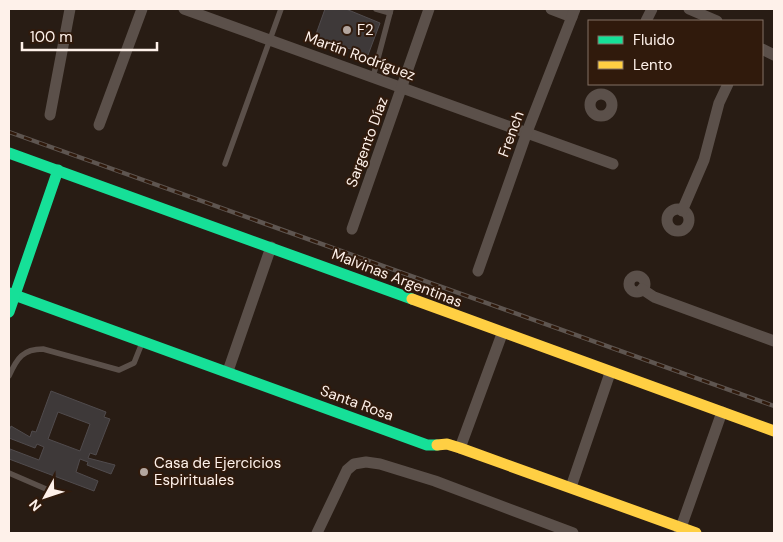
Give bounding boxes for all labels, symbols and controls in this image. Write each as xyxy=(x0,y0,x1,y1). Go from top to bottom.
scale bar xyxy=(22,20,158,52)
place label: F2 xyxy=(357,20,374,40)
legend xyxy=(588,20,763,85)
marker: F2 xyxy=(341,24,353,36)
text: 100 m xyxy=(30,27,73,47)
street label: Martín Rodríguez xyxy=(302,27,418,85)
text: Fluido xyxy=(633,30,675,50)
text: Lento xyxy=(633,55,672,75)
street label: Sargento Díaz xyxy=(341,94,393,190)
street label: French xyxy=(493,108,529,160)
street label: Malvinas Argentinas xyxy=(329,244,465,312)
street label: Santa Rosa xyxy=(318,381,396,425)
place label: Casa de Ejercicios Espirituales xyxy=(154,453,281,490)
marker: Casa de Ejercicios Espirituales xyxy=(138,466,150,478)
north arrow xyxy=(20,472,70,522)
text: N xyxy=(25,496,45,515)

